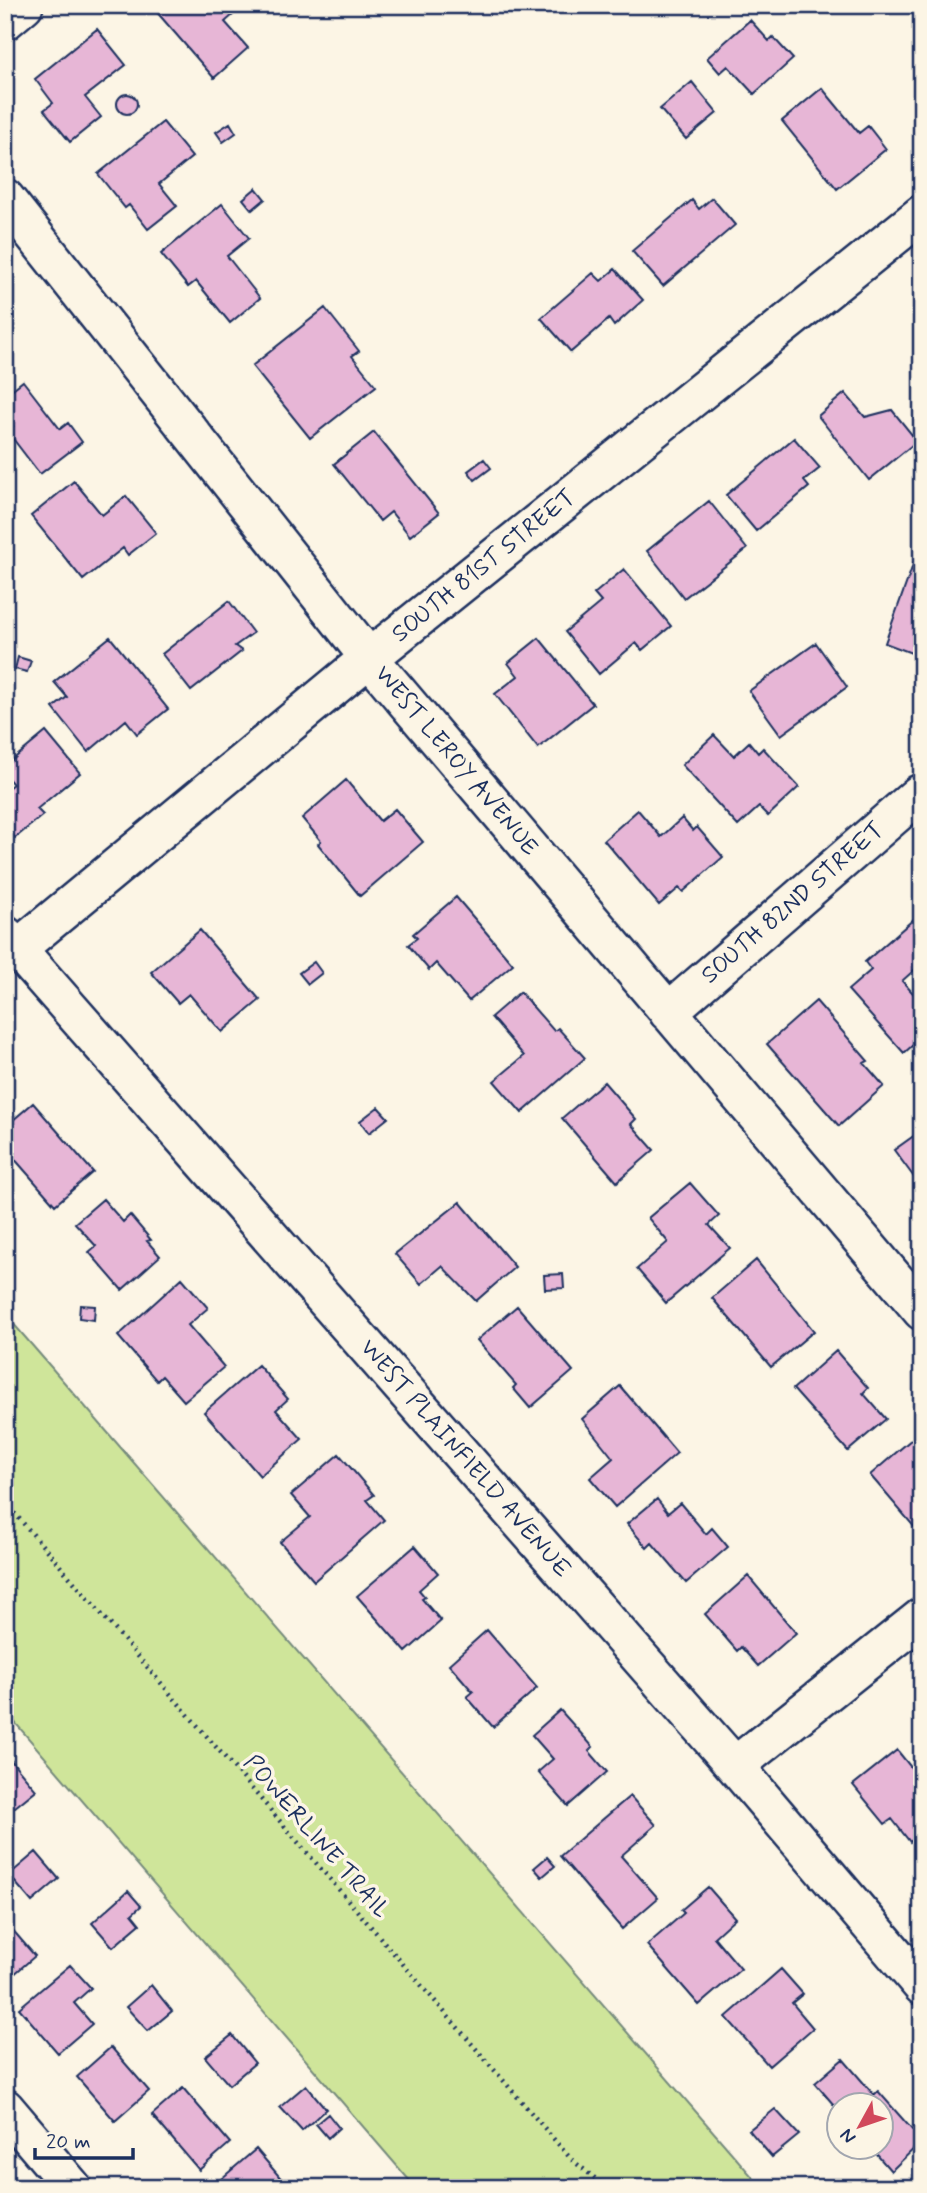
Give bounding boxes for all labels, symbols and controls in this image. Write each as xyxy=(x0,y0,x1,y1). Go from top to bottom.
street label: SOUTH 81ST STREET xyxy=(386,482,582,650)
street label: WEST LEROY AVENUE xyxy=(367,659,545,863)
street label: SOUTH 82ND STREET xyxy=(695,815,891,991)
street label: WEST PLAINFIELD AVENUE xyxy=(353,1333,577,1585)
street label: POWERLINE TRAIL xyxy=(236,1748,396,1926)
north arrow xyxy=(825,2092,895,2162)
scale bar xyxy=(35,2116,133,2160)
text: N xyxy=(834,2123,862,2149)
text: 20 m xyxy=(46,2128,91,2156)

